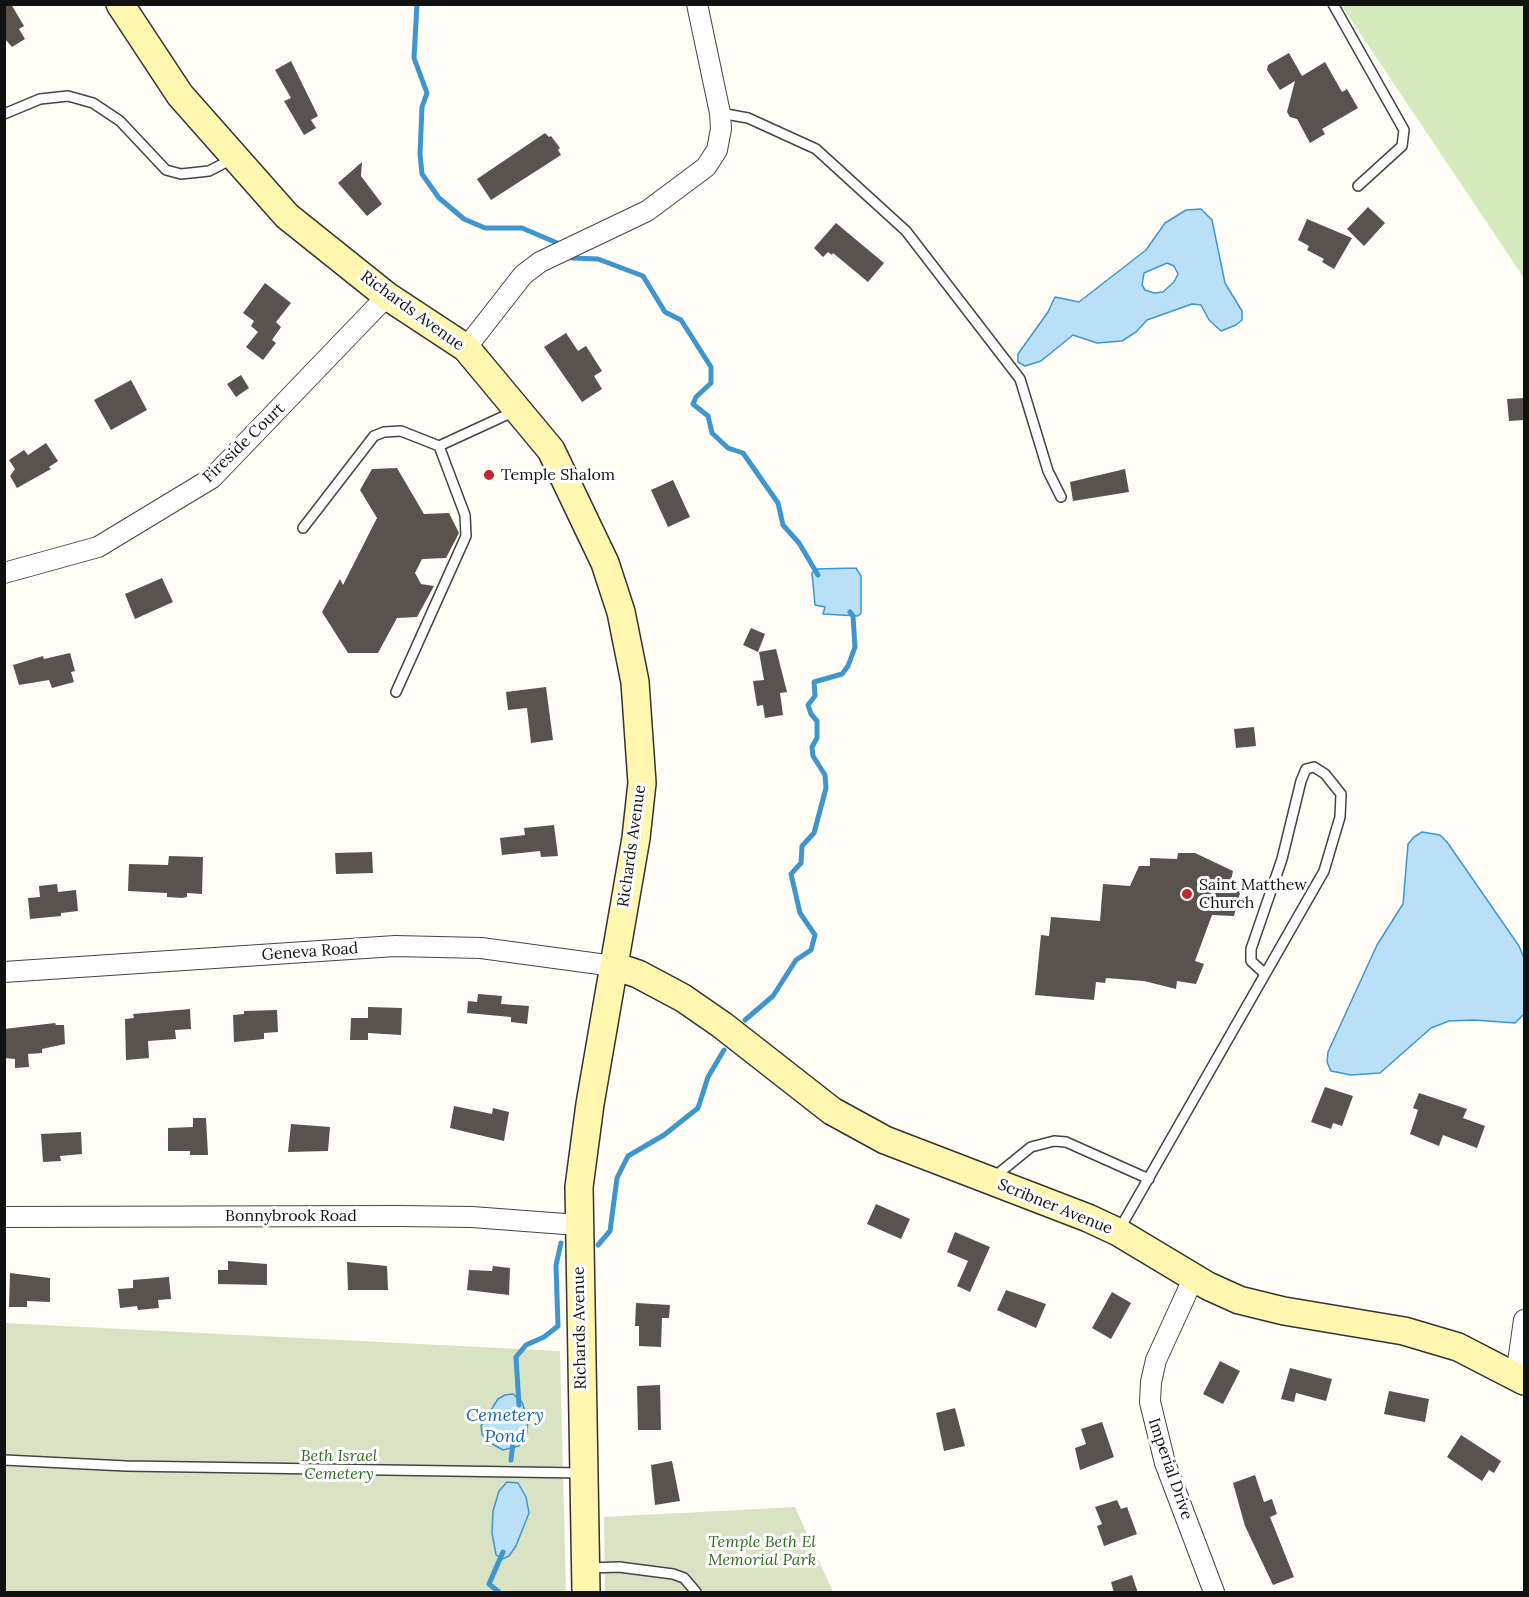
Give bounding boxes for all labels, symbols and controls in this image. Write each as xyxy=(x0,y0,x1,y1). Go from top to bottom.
street label: Richards Avenue xyxy=(357,267,467,355)
street label: Fireside Court xyxy=(199,399,289,487)
place label: Temple Shalom xyxy=(501,465,615,485)
marker: Temple Shalom xyxy=(482,468,496,482)
street label: Richards Avenue xyxy=(614,784,650,908)
place label: Saint Matthew Church xyxy=(1199,875,1307,913)
marker: Saint Matthew Church xyxy=(1180,887,1194,901)
street label: Geneva Road xyxy=(261,939,359,965)
street label: Scribner Avenue xyxy=(995,1175,1115,1239)
street label: Bonnybrook Road xyxy=(225,1206,357,1226)
street label: Richards Avenue xyxy=(569,1266,591,1390)
water label: Cemetery Pond xyxy=(466,1405,544,1448)
street label: Imperial Drive xyxy=(1144,1416,1196,1522)
park label: Beth Israel Cemetery xyxy=(301,1446,377,1484)
park label: Temple Beth El Memorial Park xyxy=(708,1532,816,1570)

